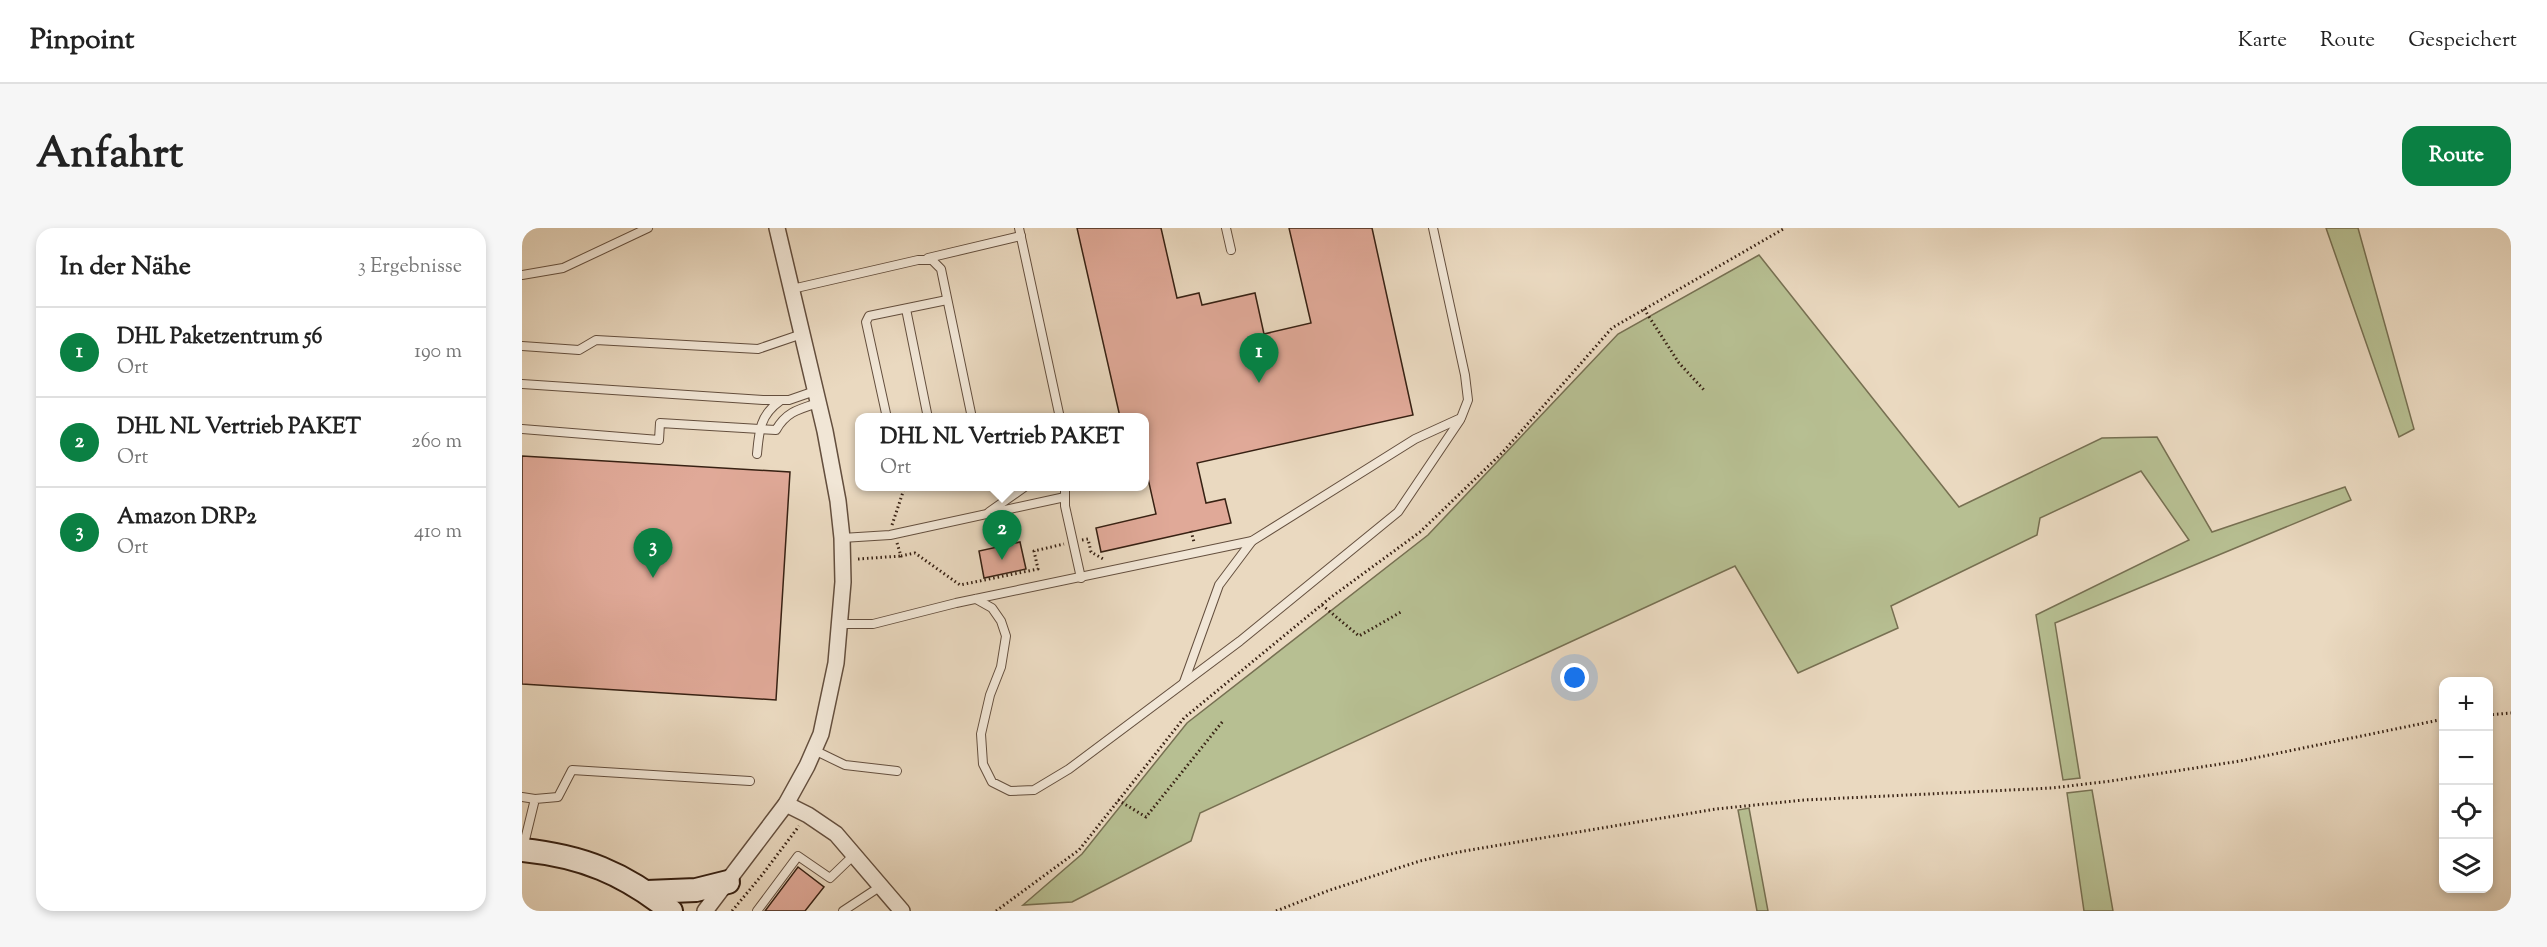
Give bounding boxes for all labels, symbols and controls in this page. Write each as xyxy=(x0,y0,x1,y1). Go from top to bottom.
text: Pinpoint xyxy=(30,21,134,61)
text: Karte xyxy=(2238,26,2287,56)
text: Route xyxy=(2320,26,2375,56)
text: Gespeichert xyxy=(2408,26,2517,56)
text: Anfahrt xyxy=(36,126,183,186)
button: Route xyxy=(2402,126,2511,186)
text: In der Nähe xyxy=(60,249,191,286)
text: 3 Ergebnisse xyxy=(358,253,462,282)
text: DHL Paketzentrum 56 xyxy=(117,322,322,354)
pin: 1 xyxy=(1240,334,1278,383)
text: 1 xyxy=(76,338,83,367)
text: 190 m xyxy=(414,338,462,367)
text: Ort xyxy=(117,354,148,383)
text: DHL NL Vertrieb PAKET xyxy=(117,412,361,444)
popup xyxy=(855,413,1149,491)
text: DHL NL Vertrieb PAKET xyxy=(880,422,1124,454)
text: 2 xyxy=(75,428,84,457)
text: 260 m xyxy=(411,428,462,457)
text: Ort xyxy=(117,444,148,473)
text: Ort xyxy=(880,454,911,483)
text: Amazon DRP2 xyxy=(117,502,257,534)
pin: 2 xyxy=(982,510,1022,560)
text: 3 xyxy=(75,518,84,547)
text: 410 m xyxy=(414,518,462,547)
pin: 3 xyxy=(634,528,672,578)
text: Ort xyxy=(117,534,148,563)
your location xyxy=(1560,663,1589,692)
map controls xyxy=(2439,677,2493,893)
button: + xyxy=(2439,677,2493,731)
button: − xyxy=(2439,731,2493,785)
button: locate xyxy=(2439,785,2493,839)
button: layers xyxy=(2439,839,2493,893)

